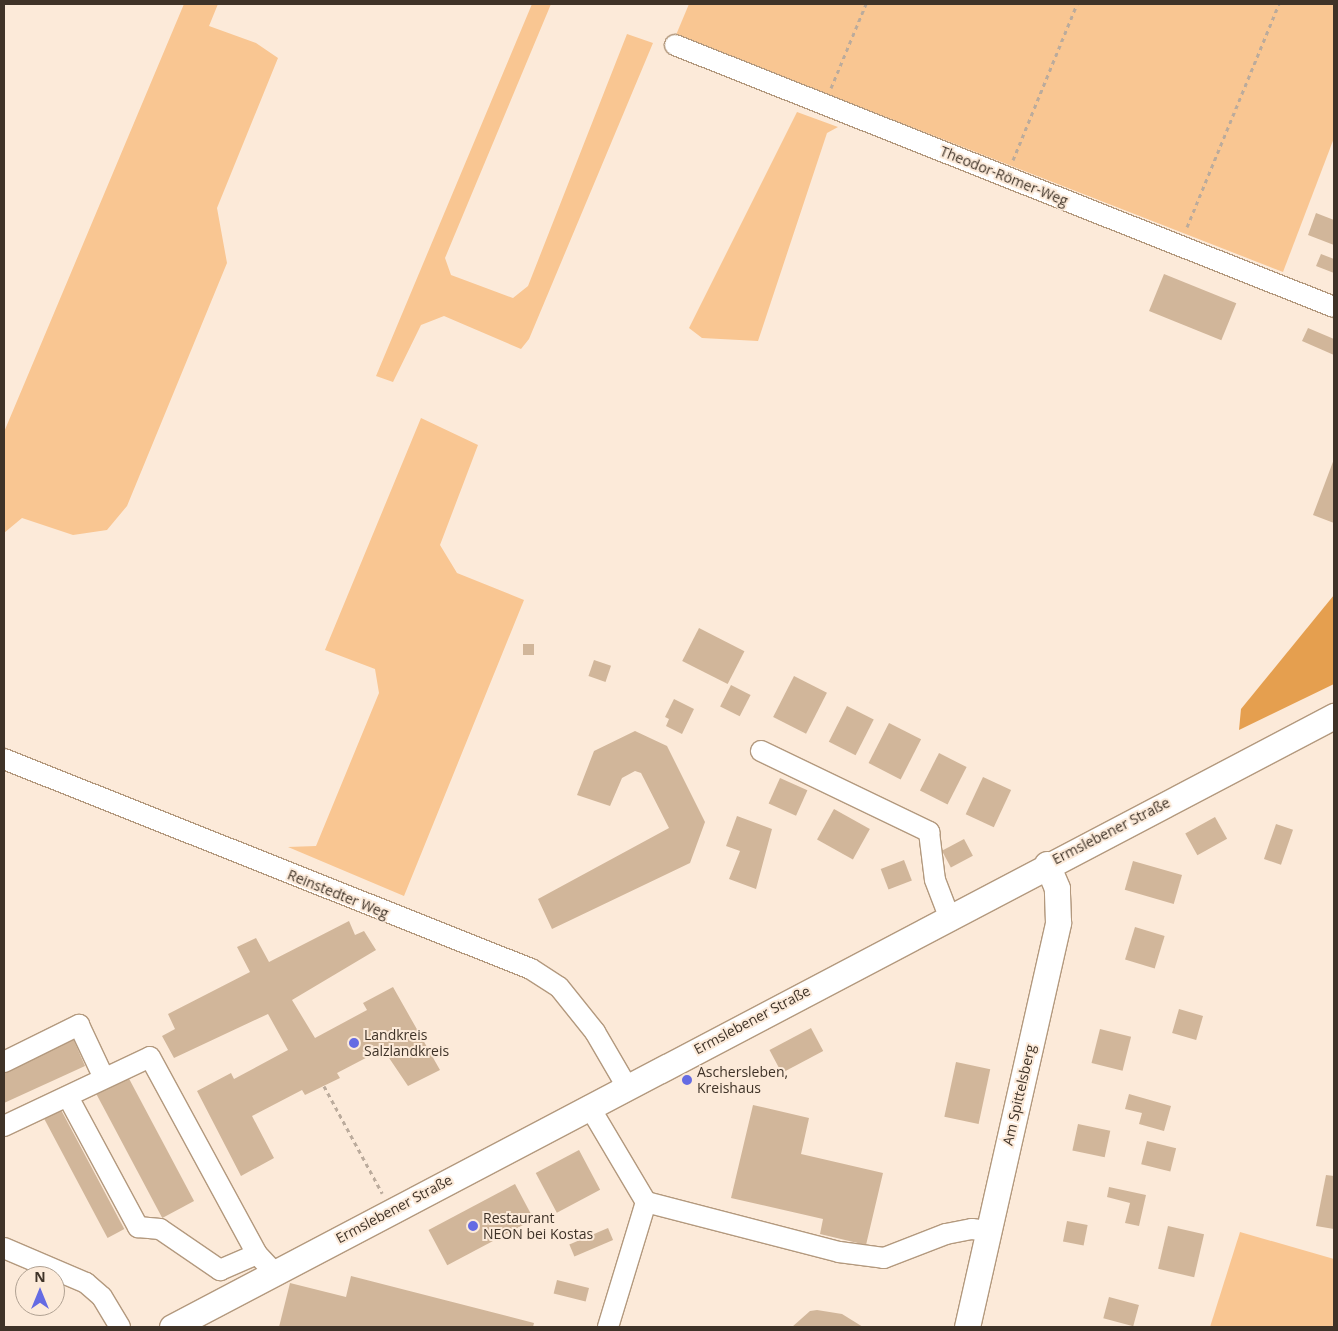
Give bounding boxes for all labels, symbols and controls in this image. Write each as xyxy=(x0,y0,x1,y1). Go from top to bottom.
street label: Theodor-Römer-Weg xyxy=(938,143,1070,209)
street label: Ermslebener Straße xyxy=(1049,794,1173,868)
street label: Reinstedter Weg xyxy=(285,866,391,922)
street label: Ermslebener Straße xyxy=(691,982,813,1058)
place label: Landkreis Salzlandkreis xyxy=(364,1027,449,1060)
marker: Landkreis Salzlandkreis xyxy=(348,1037,360,1049)
street label: Am Spittelsberg xyxy=(999,1043,1039,1147)
place label: Aschersleben, Kreishaus xyxy=(697,1064,788,1096)
marker: Aschersleben, Kreishaus xyxy=(681,1074,693,1086)
street label: Ermslebener Straße xyxy=(333,1171,455,1247)
place label: Restaurant NEON bei Kostas xyxy=(483,1210,593,1242)
marker: Restaurant NEON bei Kostas xyxy=(467,1220,479,1232)
north arrow xyxy=(15,1266,65,1316)
text: N xyxy=(34,1267,46,1286)

